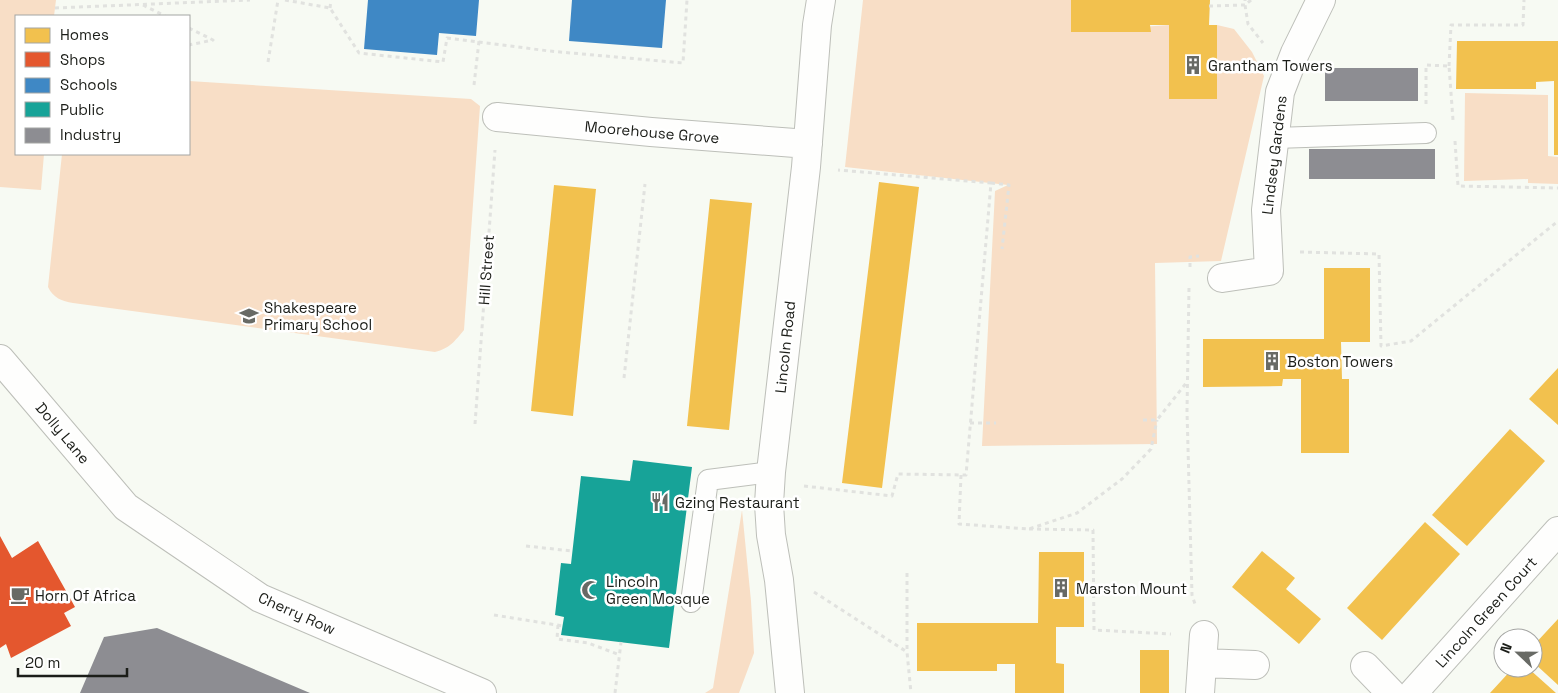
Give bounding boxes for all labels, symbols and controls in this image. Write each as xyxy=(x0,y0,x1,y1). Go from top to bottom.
legend xyxy=(15,15,190,155)
text: Homes xyxy=(60,25,109,44)
text: Shops xyxy=(60,50,105,69)
building icon: Grantham Towers xyxy=(1182,54,1204,76)
place label: Grantham Towers xyxy=(1208,56,1333,75)
text: Schools xyxy=(60,75,118,94)
street label: Lindsey Gardens xyxy=(1257,94,1291,216)
text: Public xyxy=(60,100,104,119)
street label: Moorehouse Grove xyxy=(584,117,720,147)
text: Industry xyxy=(60,125,121,144)
street label: Hill Street xyxy=(474,234,498,306)
place label: Shakespeare Primary School xyxy=(264,298,372,334)
street label: Lincoln Road xyxy=(771,300,799,394)
school or university icon: Shakespeare Primary School xyxy=(238,305,260,327)
building icon: Boston Towers xyxy=(1261,350,1283,372)
place label: Boston Towers xyxy=(1287,352,1393,371)
street label: Dolly Lane xyxy=(32,398,94,468)
restaurant icon: Gzing Restaurant xyxy=(649,491,671,513)
place label: Gzing Restaurant xyxy=(675,493,800,512)
street label: Lincoln Green Court xyxy=(1431,553,1541,671)
place label: Lincoln Green Mosque xyxy=(606,572,710,608)
building icon: Marston Mount xyxy=(1050,577,1072,599)
mosque icon: Lincoln Green Mosque xyxy=(580,579,602,601)
place label: Marston Mount xyxy=(1076,579,1187,598)
cafe icon: Horn Of Africa xyxy=(9,584,31,606)
place label: Horn Of Africa xyxy=(35,586,136,605)
street label: Cherry Row xyxy=(255,588,339,638)
north arrow xyxy=(1493,628,1543,678)
text: N xyxy=(1496,640,1516,656)
scale bar xyxy=(18,646,126,678)
text: 20 m xyxy=(25,653,60,672)

